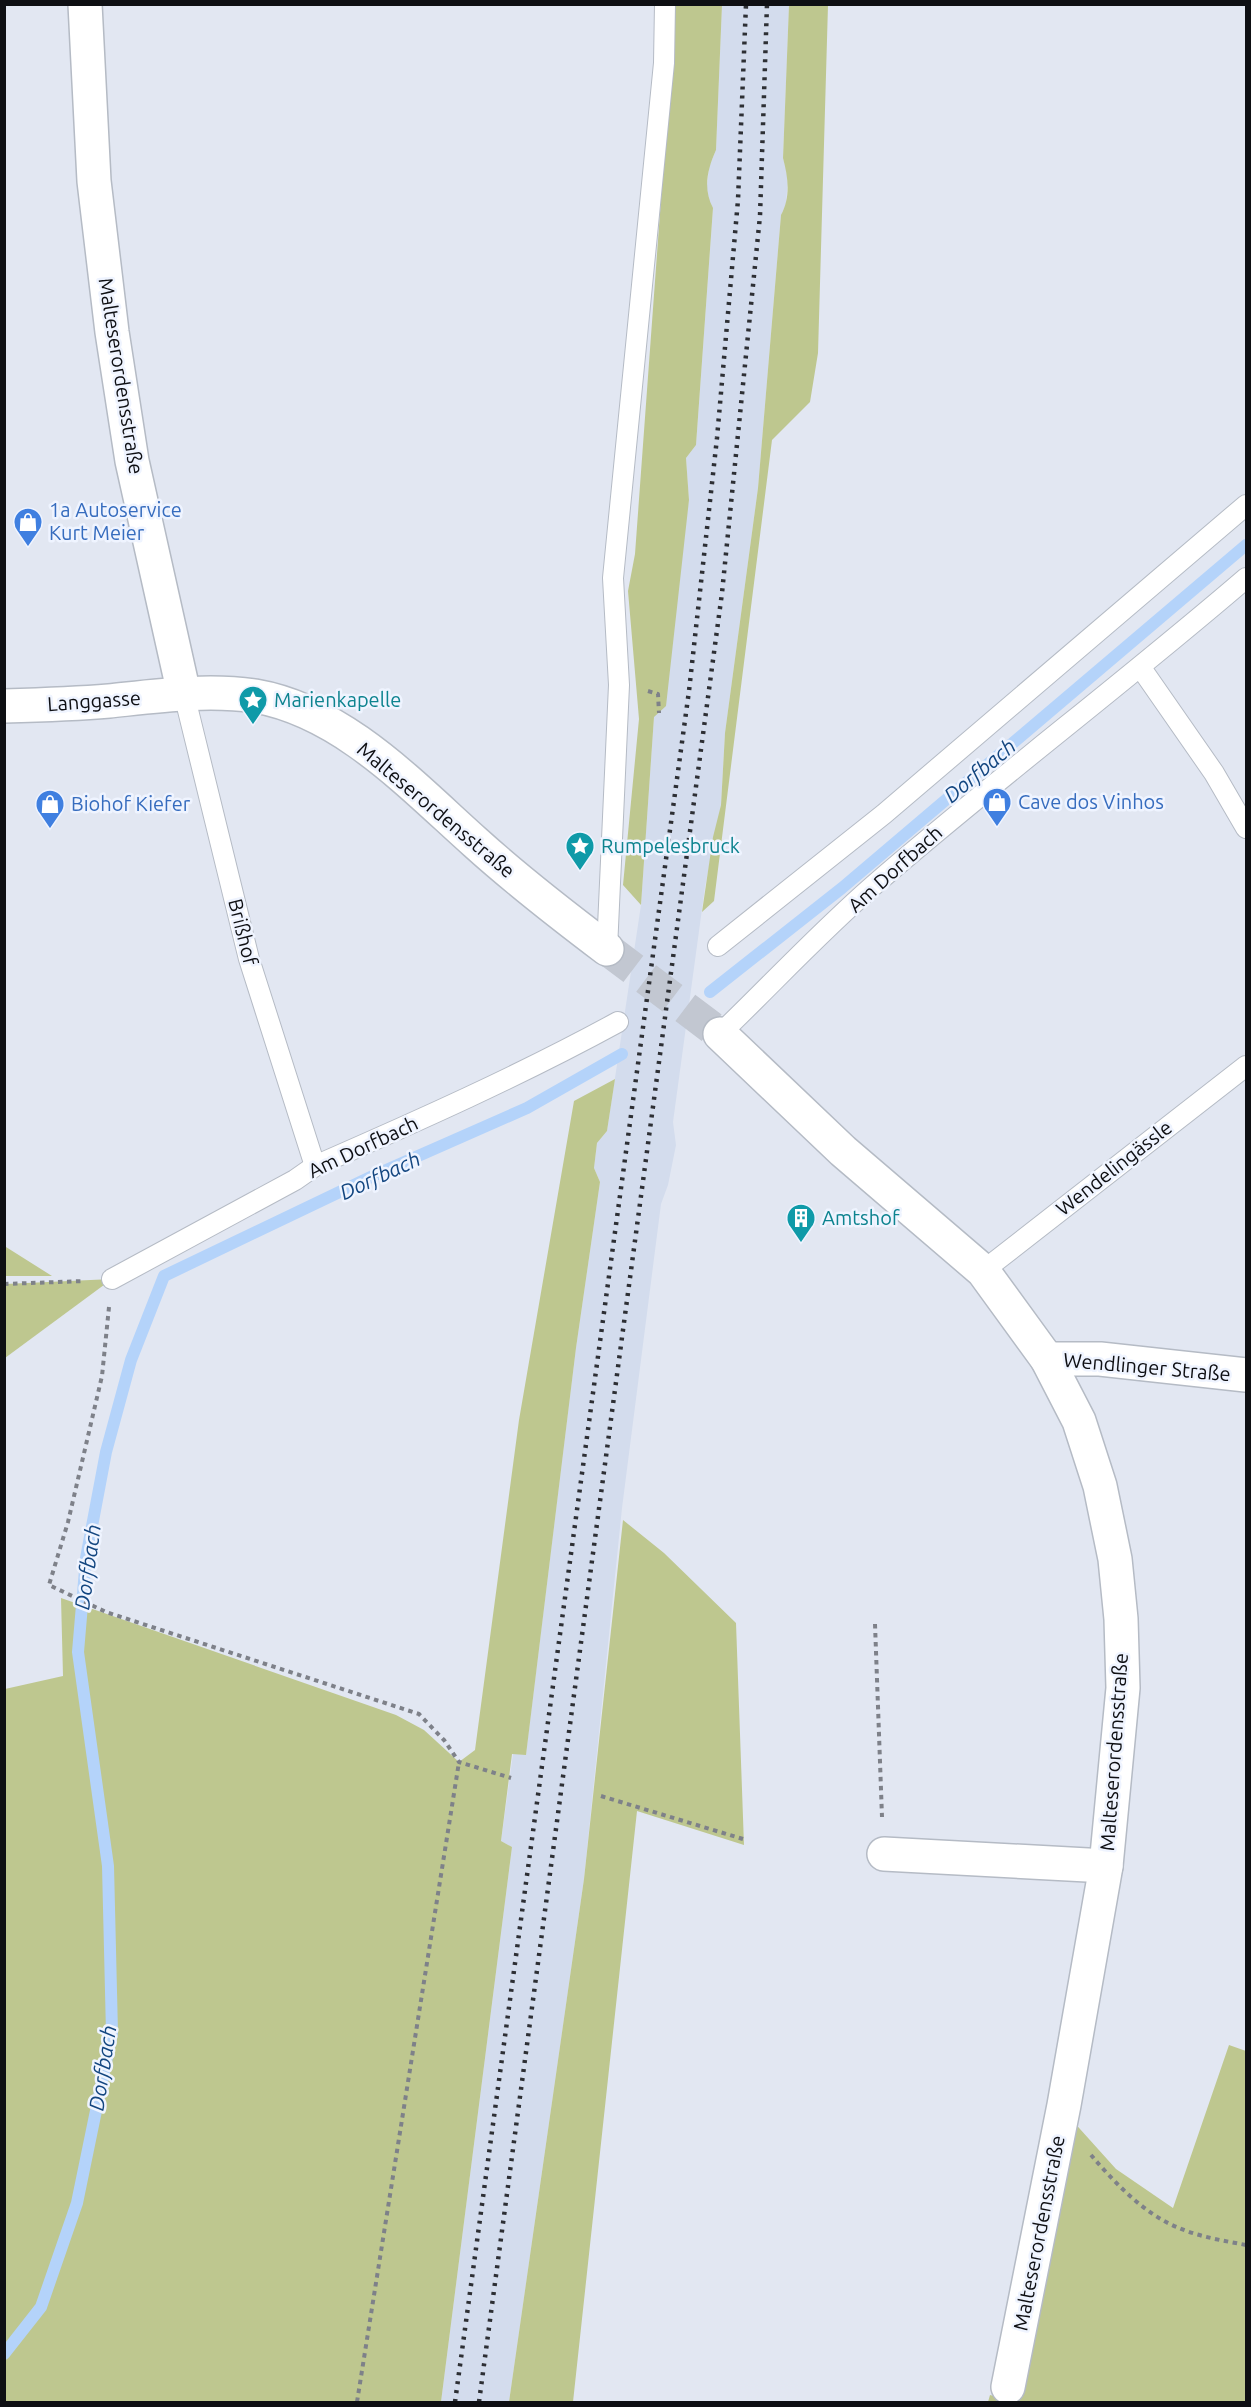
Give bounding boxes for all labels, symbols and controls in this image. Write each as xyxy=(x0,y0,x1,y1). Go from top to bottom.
street label: Malteserordensstraße xyxy=(95,276,148,476)
place label: 1a Autoservice Kurt Meier xyxy=(49,498,182,544)
shop icon: 1a Autoservice Kurt Meier xyxy=(12,506,44,548)
place icon: Marienkapelle xyxy=(237,684,269,726)
street label: Langgasse xyxy=(46,686,141,715)
place label: Marienkapelle xyxy=(274,688,401,711)
water label: Dorfbach xyxy=(939,733,1020,807)
street label: Malteserordensstraße xyxy=(353,737,520,882)
shop icon: Cave dos Vinhos xyxy=(981,786,1013,828)
shop icon: Biohof Kiefer xyxy=(34,788,66,830)
place label: Cave dos Vinhos xyxy=(1018,790,1164,813)
place label: Biohof Kiefer xyxy=(71,792,191,815)
street label: Am Dorfbach xyxy=(843,820,946,917)
place icon: Rumpelesbruck xyxy=(564,830,596,872)
place label: Rumpelesbruck xyxy=(601,834,740,857)
street label: Brißhof xyxy=(224,896,263,968)
street label: Am Dorfbach xyxy=(304,1111,422,1183)
street label: Wendelingässle xyxy=(1051,1115,1176,1220)
water label: Dorfbach xyxy=(336,1146,424,1206)
building icon: Amtshof xyxy=(785,1202,817,1244)
place label: Amtshof xyxy=(822,1206,900,1229)
street label: Wendlinger Straße xyxy=(1062,1348,1232,1385)
water label: Dorfbach xyxy=(69,1523,105,1611)
street label: Malteserordensstraße xyxy=(1095,1652,1132,1852)
water label: Dorfbach xyxy=(83,2023,121,2112)
street label: Malteserordensstraße xyxy=(1008,2133,1069,2333)

